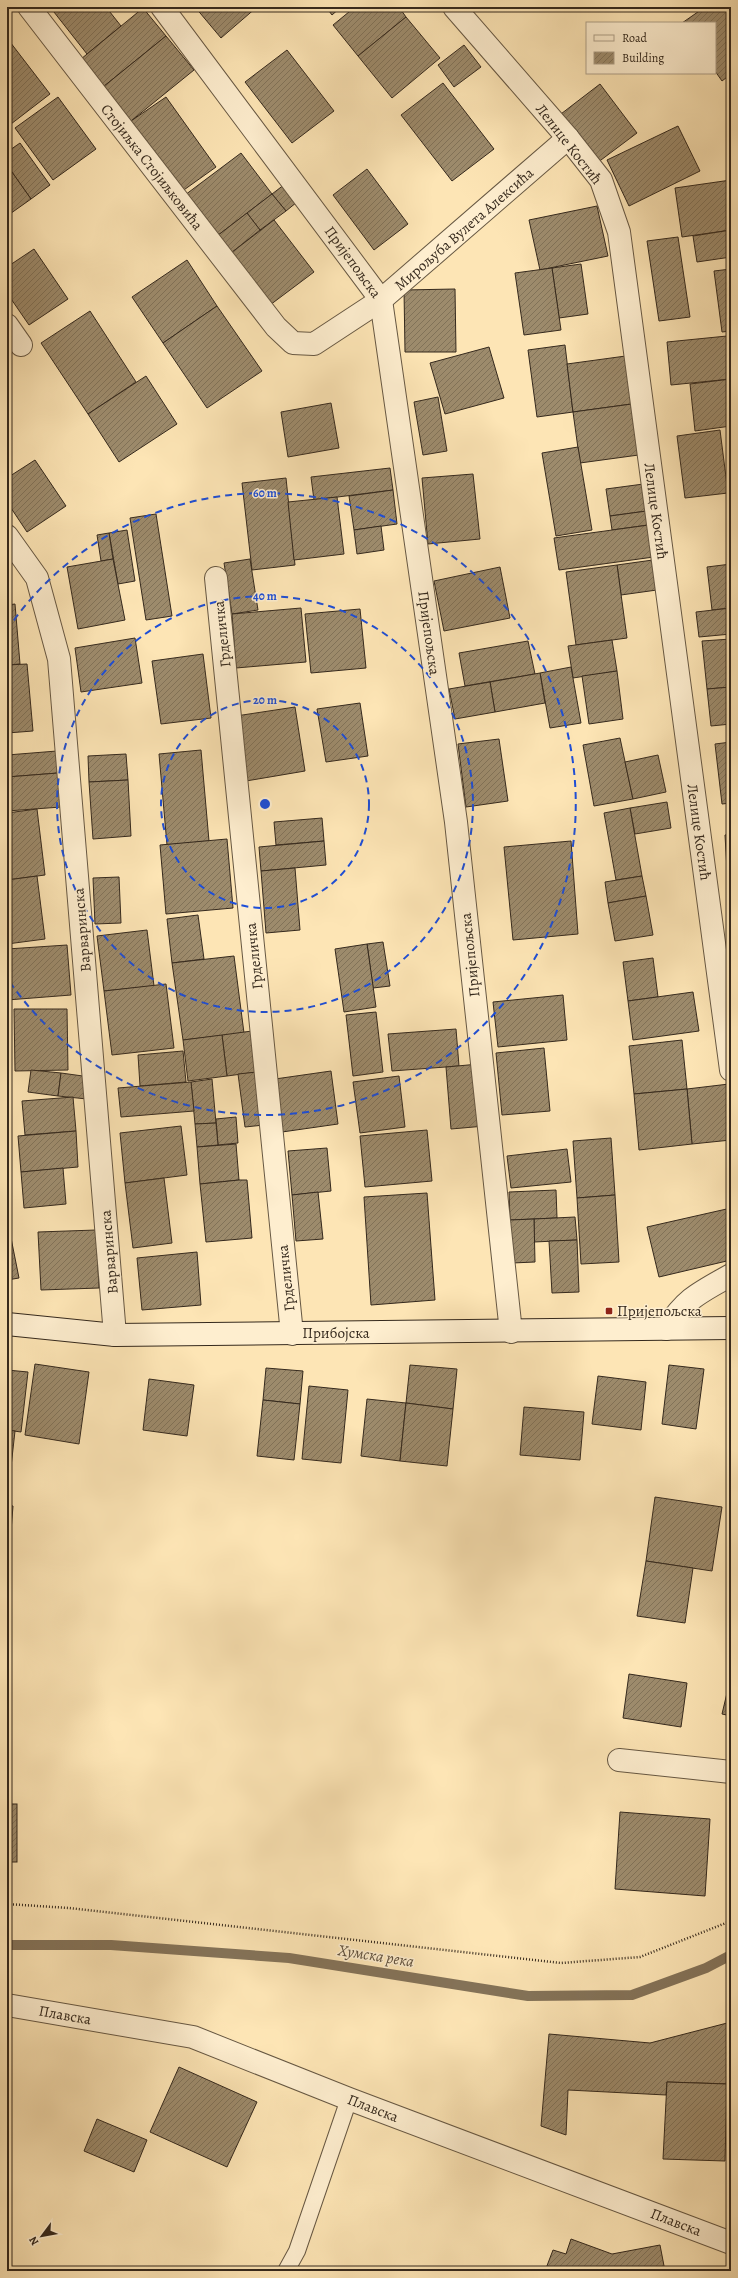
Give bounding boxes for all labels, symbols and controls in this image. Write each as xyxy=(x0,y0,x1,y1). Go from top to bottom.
legend xyxy=(586,22,716,74)
text: Road xyxy=(622,30,648,46)
text: Building xyxy=(622,50,664,66)
street label: Лелице Костић xyxy=(531,99,607,189)
street label: Стојиљка Стојиљковића xyxy=(96,100,208,234)
street label: Мирољуба Вулета Алексића xyxy=(390,163,538,295)
street label: Пријепољска xyxy=(320,222,386,302)
street label: Лелице Костић xyxy=(639,461,673,561)
text: 60 m xyxy=(253,485,277,501)
text: 40 m xyxy=(253,588,277,604)
street label: Пријепољска xyxy=(413,590,445,676)
street label: Грделичка xyxy=(209,600,235,668)
text: 20 m xyxy=(253,692,277,708)
street label: Лелице Костић xyxy=(682,782,716,882)
centre of rings xyxy=(258,797,272,811)
street label: Варваринска xyxy=(68,887,96,973)
street label: Пријепољска xyxy=(456,912,484,998)
street label: Грделичка xyxy=(241,922,267,990)
street label: Варваринска xyxy=(95,1209,123,1295)
street label: Грделичка xyxy=(273,1244,299,1312)
place label: Пријепољска xyxy=(617,1301,702,1321)
marker: Пријепољска xyxy=(604,1306,614,1316)
street label: Прибојска xyxy=(302,1323,370,1343)
water label: Хумска река xyxy=(335,1939,416,1973)
street label: Плавска xyxy=(37,2001,93,2029)
street label: Плавска xyxy=(345,2089,401,2127)
street label: Плавска xyxy=(648,2203,704,2241)
north arrow xyxy=(22,2216,62,2256)
text: N xyxy=(25,2234,42,2248)

